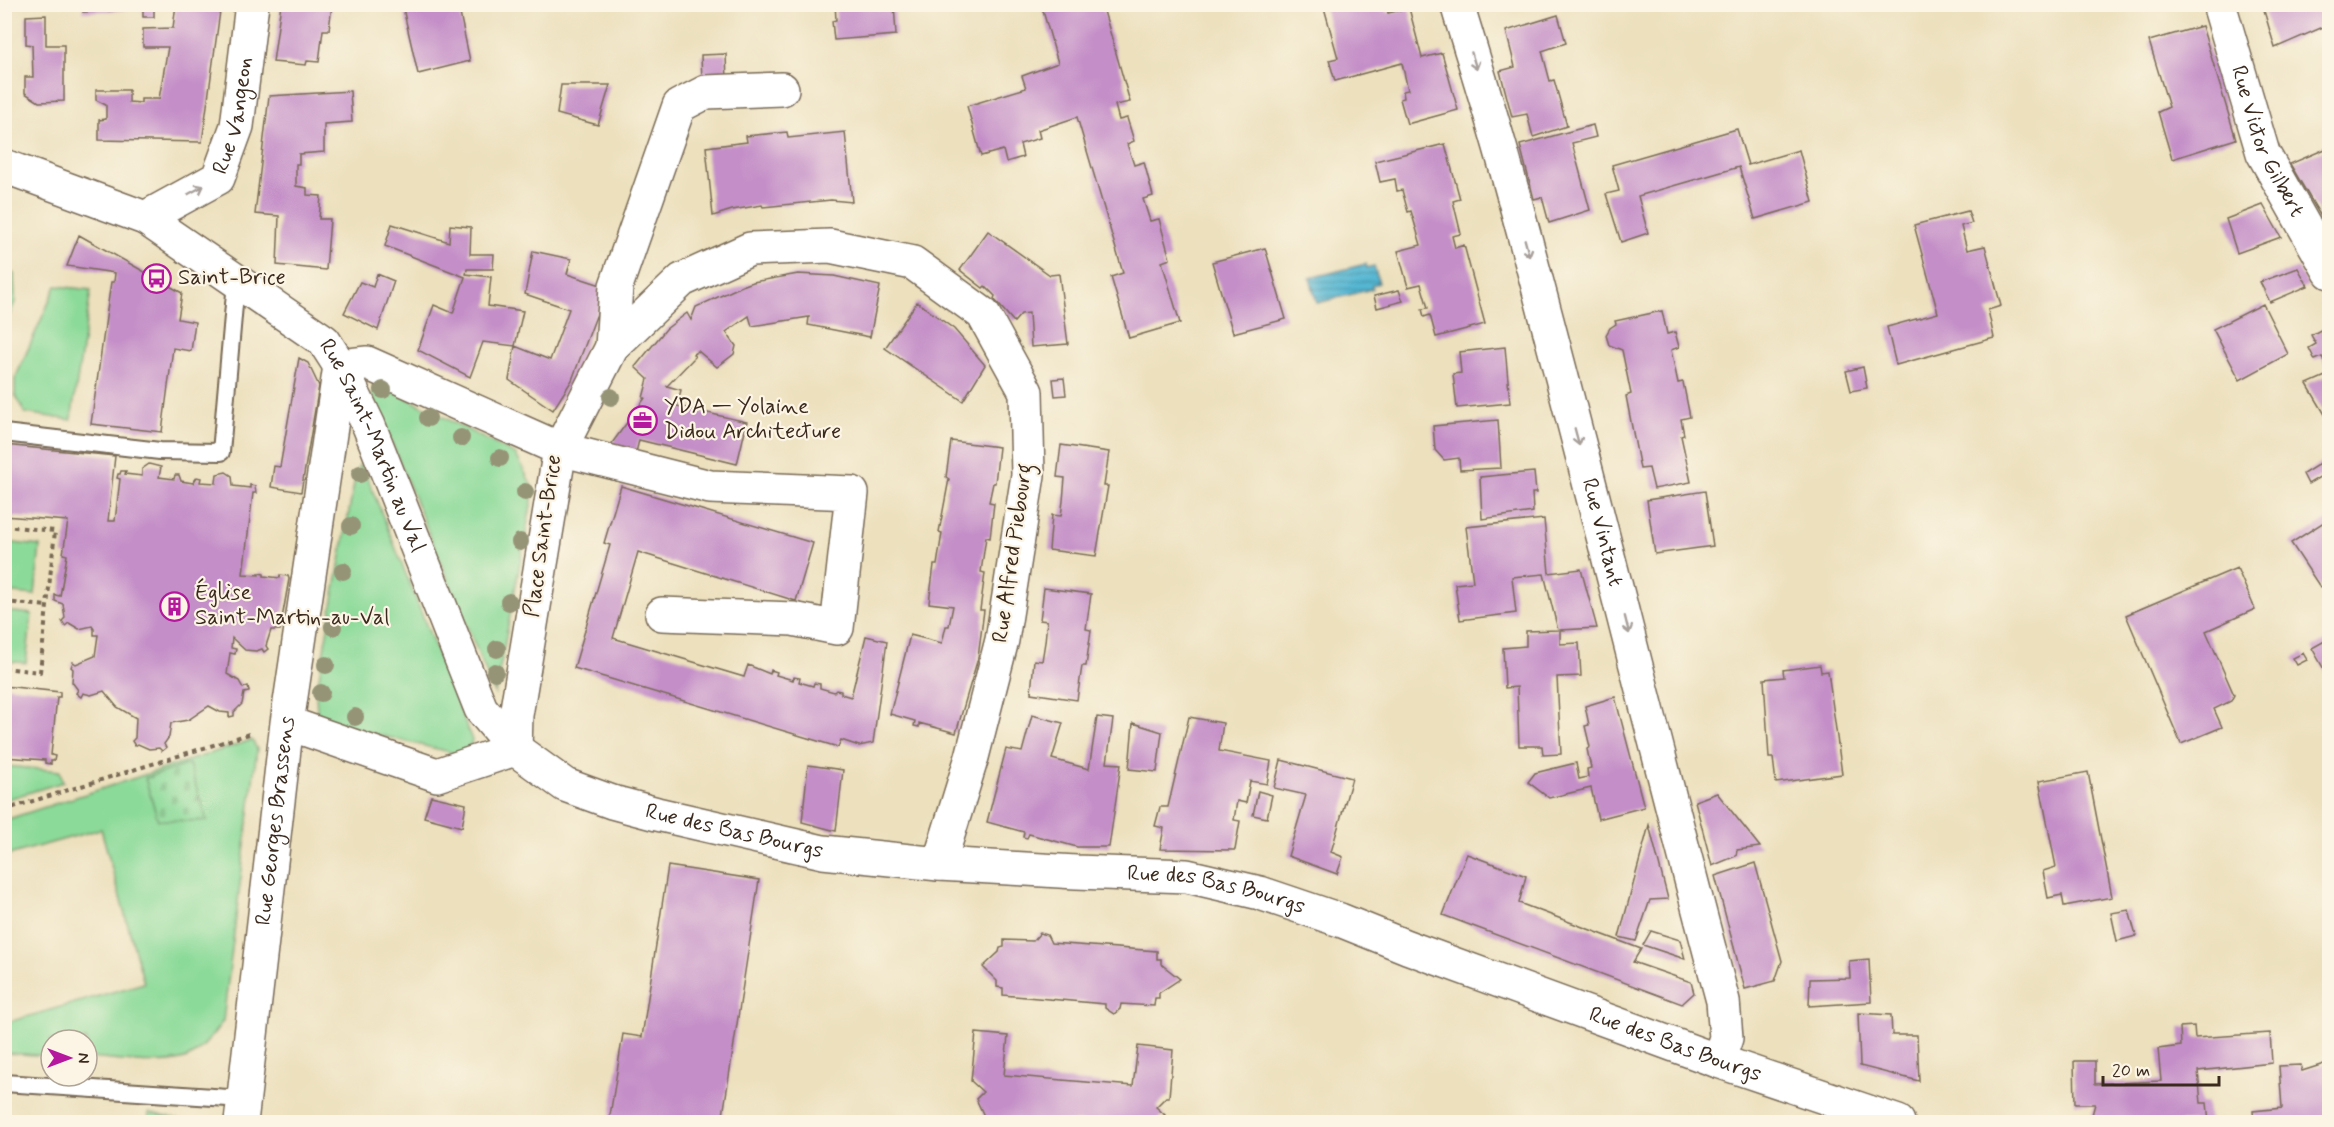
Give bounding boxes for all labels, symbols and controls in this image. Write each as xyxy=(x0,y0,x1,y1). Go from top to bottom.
one-way arrow xyxy=(1469,51,1480,70)
street label: Rue Vangeon xyxy=(206,55,259,178)
street label: Rue Victor Gilbert xyxy=(2224,62,2310,222)
one-way arrow xyxy=(187,184,204,196)
one-way arrow xyxy=(1522,238,1534,257)
bus stop icon: Saint-Brice xyxy=(141,262,173,294)
place label: Saint-Brice xyxy=(178,264,286,292)
street label: Rue Saint-Martin au Val xyxy=(312,334,432,556)
place label: YDA — Yolaine Didou Architecture xyxy=(664,393,841,446)
office icon: YDA — Yolaine Didou Architecture xyxy=(627,404,659,436)
one-way arrow xyxy=(1572,427,1583,446)
street label: Place Saint-Brice xyxy=(518,453,568,619)
street label: Rue Alfred Piebourg xyxy=(987,461,1042,645)
street label: Rue Vintant xyxy=(1575,475,1629,589)
place label: Église Saint-Martin-au-Val xyxy=(195,578,390,632)
building icon: Église Saint-Martin-au-Val xyxy=(158,590,190,622)
one-way arrow xyxy=(1621,615,1633,634)
street label: Rue Georges Brassens xyxy=(250,714,302,927)
street label: Rue des Bas Bourgs xyxy=(642,797,826,866)
street label: Rue des Bas Bourgs xyxy=(1127,860,1309,921)
street label: Rue des Bas Bourgs xyxy=(1585,1001,1765,1089)
north arrow xyxy=(39,1028,99,1088)
scale bar xyxy=(2103,1049,2218,1087)
text: N xyxy=(72,1053,93,1063)
text: 20 m xyxy=(2112,1059,2150,1083)

